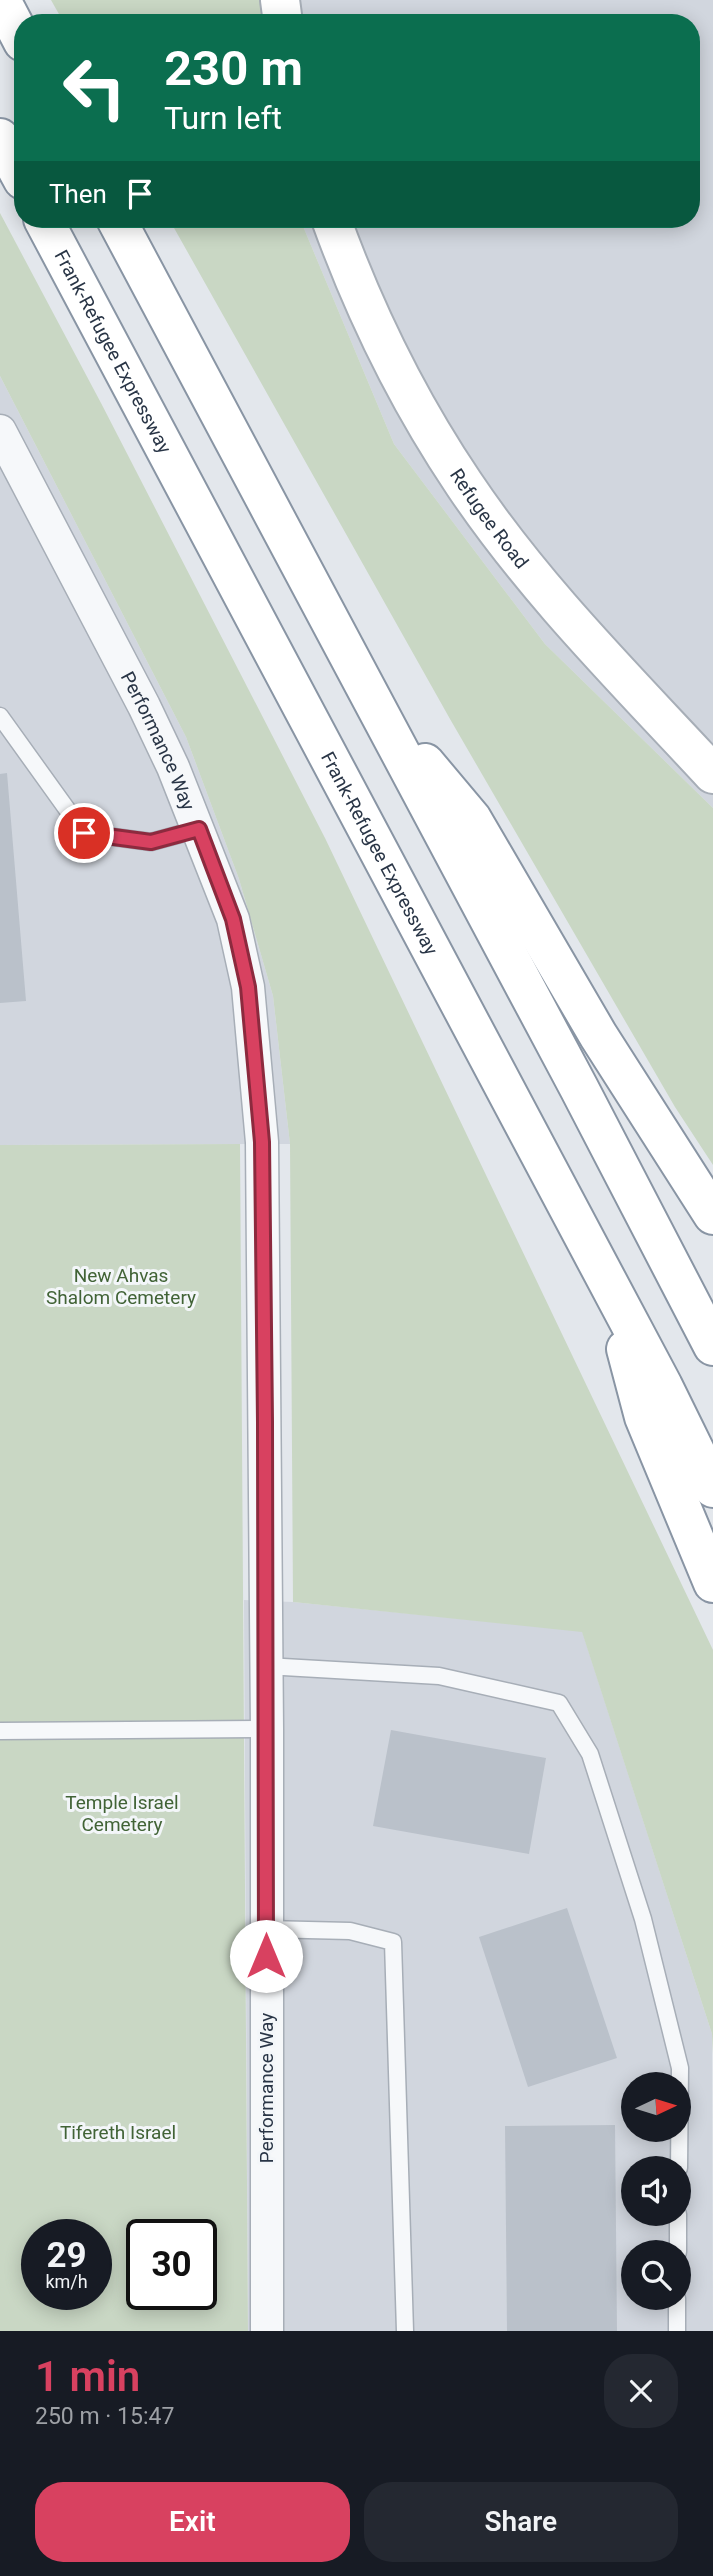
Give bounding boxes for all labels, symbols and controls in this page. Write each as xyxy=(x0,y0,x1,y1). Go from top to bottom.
text: 230 m xyxy=(164,40,303,97)
icon: left xyxy=(49,42,140,133)
text: Turn left xyxy=(164,99,282,137)
icon: arrive xyxy=(121,175,159,213)
text: Then xyxy=(49,179,107,209)
street label: Frank-Refugee Expressway xyxy=(50,246,177,457)
street label: Refugee Road xyxy=(445,464,534,573)
street label: Performance Way xyxy=(116,667,200,813)
street label: Frank-Refugee Expressway xyxy=(316,747,443,959)
pin xyxy=(54,803,114,863)
icon: arrive xyxy=(65,814,103,852)
park label: New Ahvas Shalom Cemetery xyxy=(46,1264,196,1309)
park label: Temple Israel Cemetery xyxy=(65,1791,179,1836)
position arrow xyxy=(229,1919,303,1993)
street label: Performance Way xyxy=(255,2013,278,2163)
north arrow xyxy=(621,2072,691,2142)
map controls xyxy=(621,2072,691,2310)
park label: Tifereth Israel xyxy=(60,2121,176,2144)
button: sound xyxy=(621,2156,691,2226)
speed limit sign: 30 xyxy=(126,2219,217,2310)
text: 29 xyxy=(46,2235,87,2276)
button: search xyxy=(621,2240,691,2310)
text: km/h xyxy=(45,2271,88,2292)
text: 1 min xyxy=(35,2352,140,2401)
button: close xyxy=(604,2354,678,2428)
text: 250 m · 15:47 xyxy=(35,2403,174,2430)
button: Exit xyxy=(35,2482,350,2562)
button: Share xyxy=(364,2482,678,2562)

